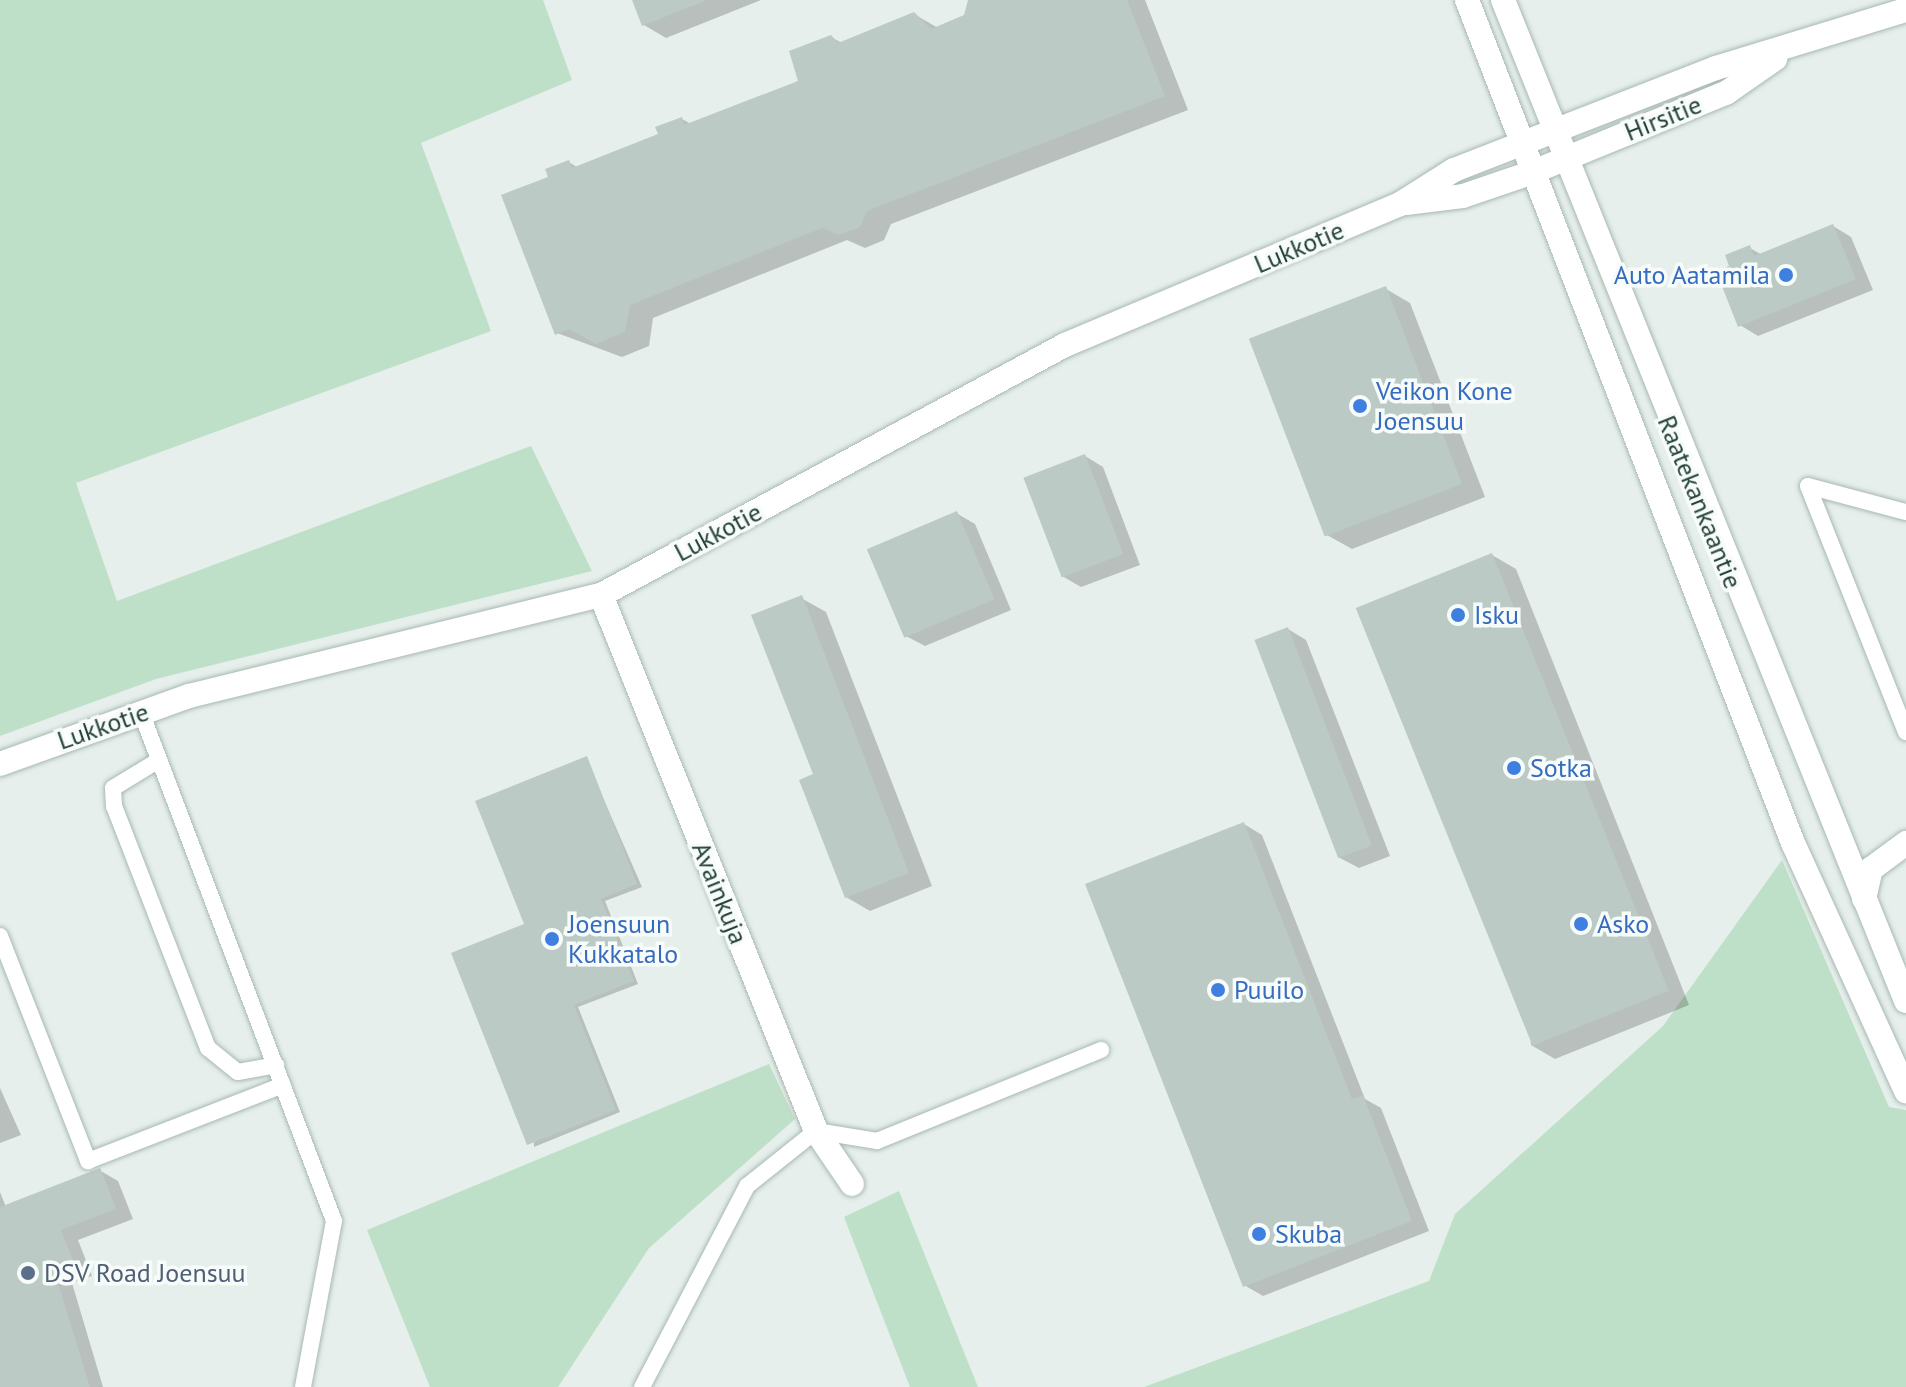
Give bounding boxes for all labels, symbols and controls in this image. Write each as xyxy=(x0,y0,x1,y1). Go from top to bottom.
street label: Hirsitie xyxy=(1620,89,1706,147)
street label: Lukkotie xyxy=(1249,214,1349,280)
place label: Auto Aatamila xyxy=(1613,259,1770,291)
marker: Auto Aatamila xyxy=(1777,266,1795,284)
place label: Veikon Kone Joensuu xyxy=(1376,375,1513,436)
marker: Veikon Kone Joensuu xyxy=(1351,397,1369,415)
street label: Raatekankaantie xyxy=(1651,411,1749,593)
street label: Lukkotie xyxy=(669,496,767,568)
place label: Isku xyxy=(1474,599,1519,631)
marker: Isku xyxy=(1449,606,1467,624)
street label: Lukkotie xyxy=(53,696,153,756)
place label: Sotka xyxy=(1530,752,1592,784)
marker: Sotka xyxy=(1505,759,1523,777)
street label: Avainkuja xyxy=(685,837,755,949)
place label: Joensuun Kukkatalo xyxy=(568,908,678,970)
place label: Asko xyxy=(1597,908,1649,940)
marker: Asko xyxy=(1572,915,1590,933)
marker: Joensuun Kukkatalo xyxy=(543,930,561,948)
place label: Puuilo xyxy=(1234,974,1304,1006)
marker: Puuilo xyxy=(1209,981,1227,999)
place label: Skuba xyxy=(1275,1218,1342,1250)
marker: Skuba xyxy=(1250,1225,1268,1243)
place label: DSV Road Joensuu xyxy=(44,1257,246,1289)
marker: DSV Road Joensuu xyxy=(19,1264,37,1282)

